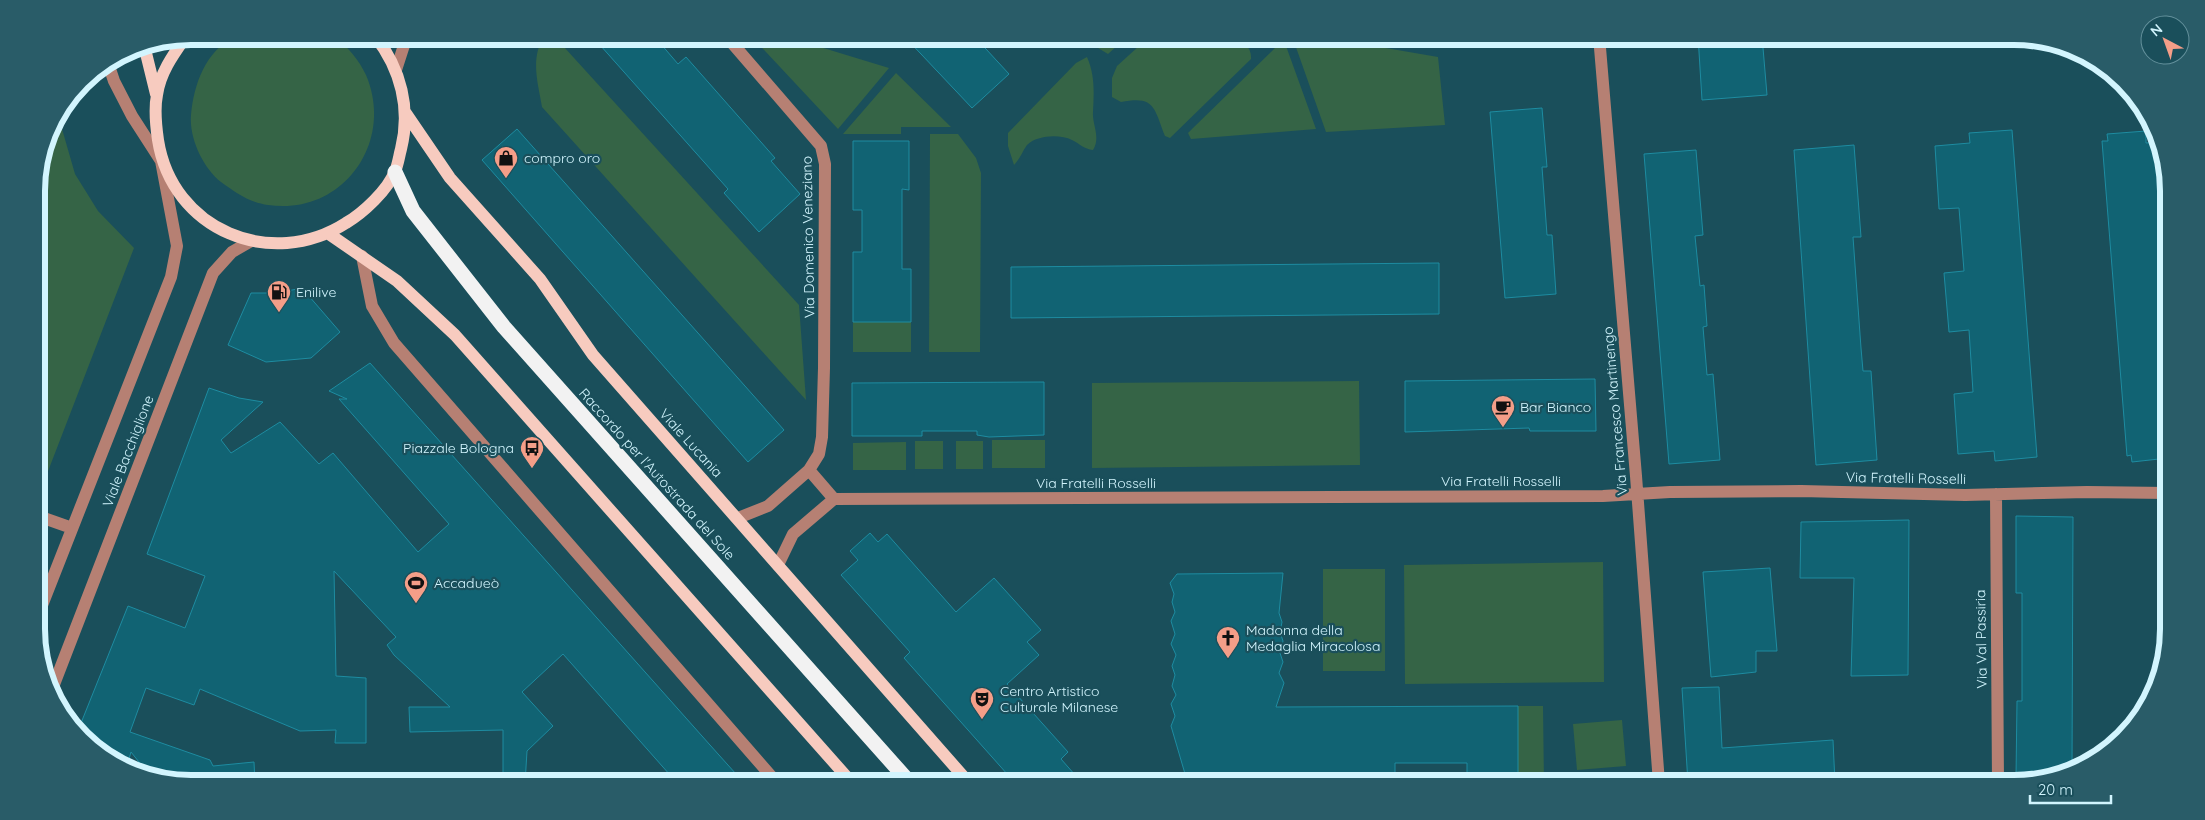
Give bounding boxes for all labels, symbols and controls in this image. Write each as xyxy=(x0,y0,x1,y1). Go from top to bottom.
north arrow xyxy=(2140,15,2190,65)
text: N xyxy=(2147,20,2166,40)
shop icon: compro oro xyxy=(493,145,519,179)
place label: compro oro xyxy=(524,149,600,167)
street label: Via Domenico Veneziano xyxy=(798,156,818,318)
fuel station icon: Enilive xyxy=(266,279,292,313)
place label: Enilive xyxy=(296,283,337,301)
street label: Via Francesco Martinengo xyxy=(1599,326,1631,496)
street label: Raccordo per l'Autostrada del Sole xyxy=(575,384,739,564)
street label: Viale Bacchiglione xyxy=(98,393,158,509)
cafe icon: Bar Bianco xyxy=(1490,394,1516,428)
place label: Bar Bianco xyxy=(1520,398,1591,416)
street label: Viale Lucania xyxy=(655,405,727,481)
bus stop icon: Piazzale Bologna xyxy=(519,435,545,469)
place label: Piazzale Bologna xyxy=(403,439,514,457)
street label: Via Fratelli Rosselli xyxy=(1846,468,1966,488)
street label: Via Fratelli Rosselli xyxy=(1441,472,1561,490)
street label: Via Fratelli Rosselli xyxy=(1036,474,1156,492)
sports icon: Accadueò xyxy=(403,570,429,604)
place label: Accadueò xyxy=(434,574,499,592)
street label: Via Val Passiria xyxy=(1971,589,1991,689)
place label: Madonna della Medaglia Miracolosa xyxy=(1246,621,1380,655)
church icon: Madonna della Medaglia Miracolosa xyxy=(1215,625,1241,659)
place label: Centro Artistico Culturale Milanese xyxy=(1000,682,1118,716)
theatre icon: Centro Artistico Culturale Milanese xyxy=(969,686,995,720)
scale bar xyxy=(2030,772,2111,804)
text: 20 m xyxy=(2038,780,2073,799)

